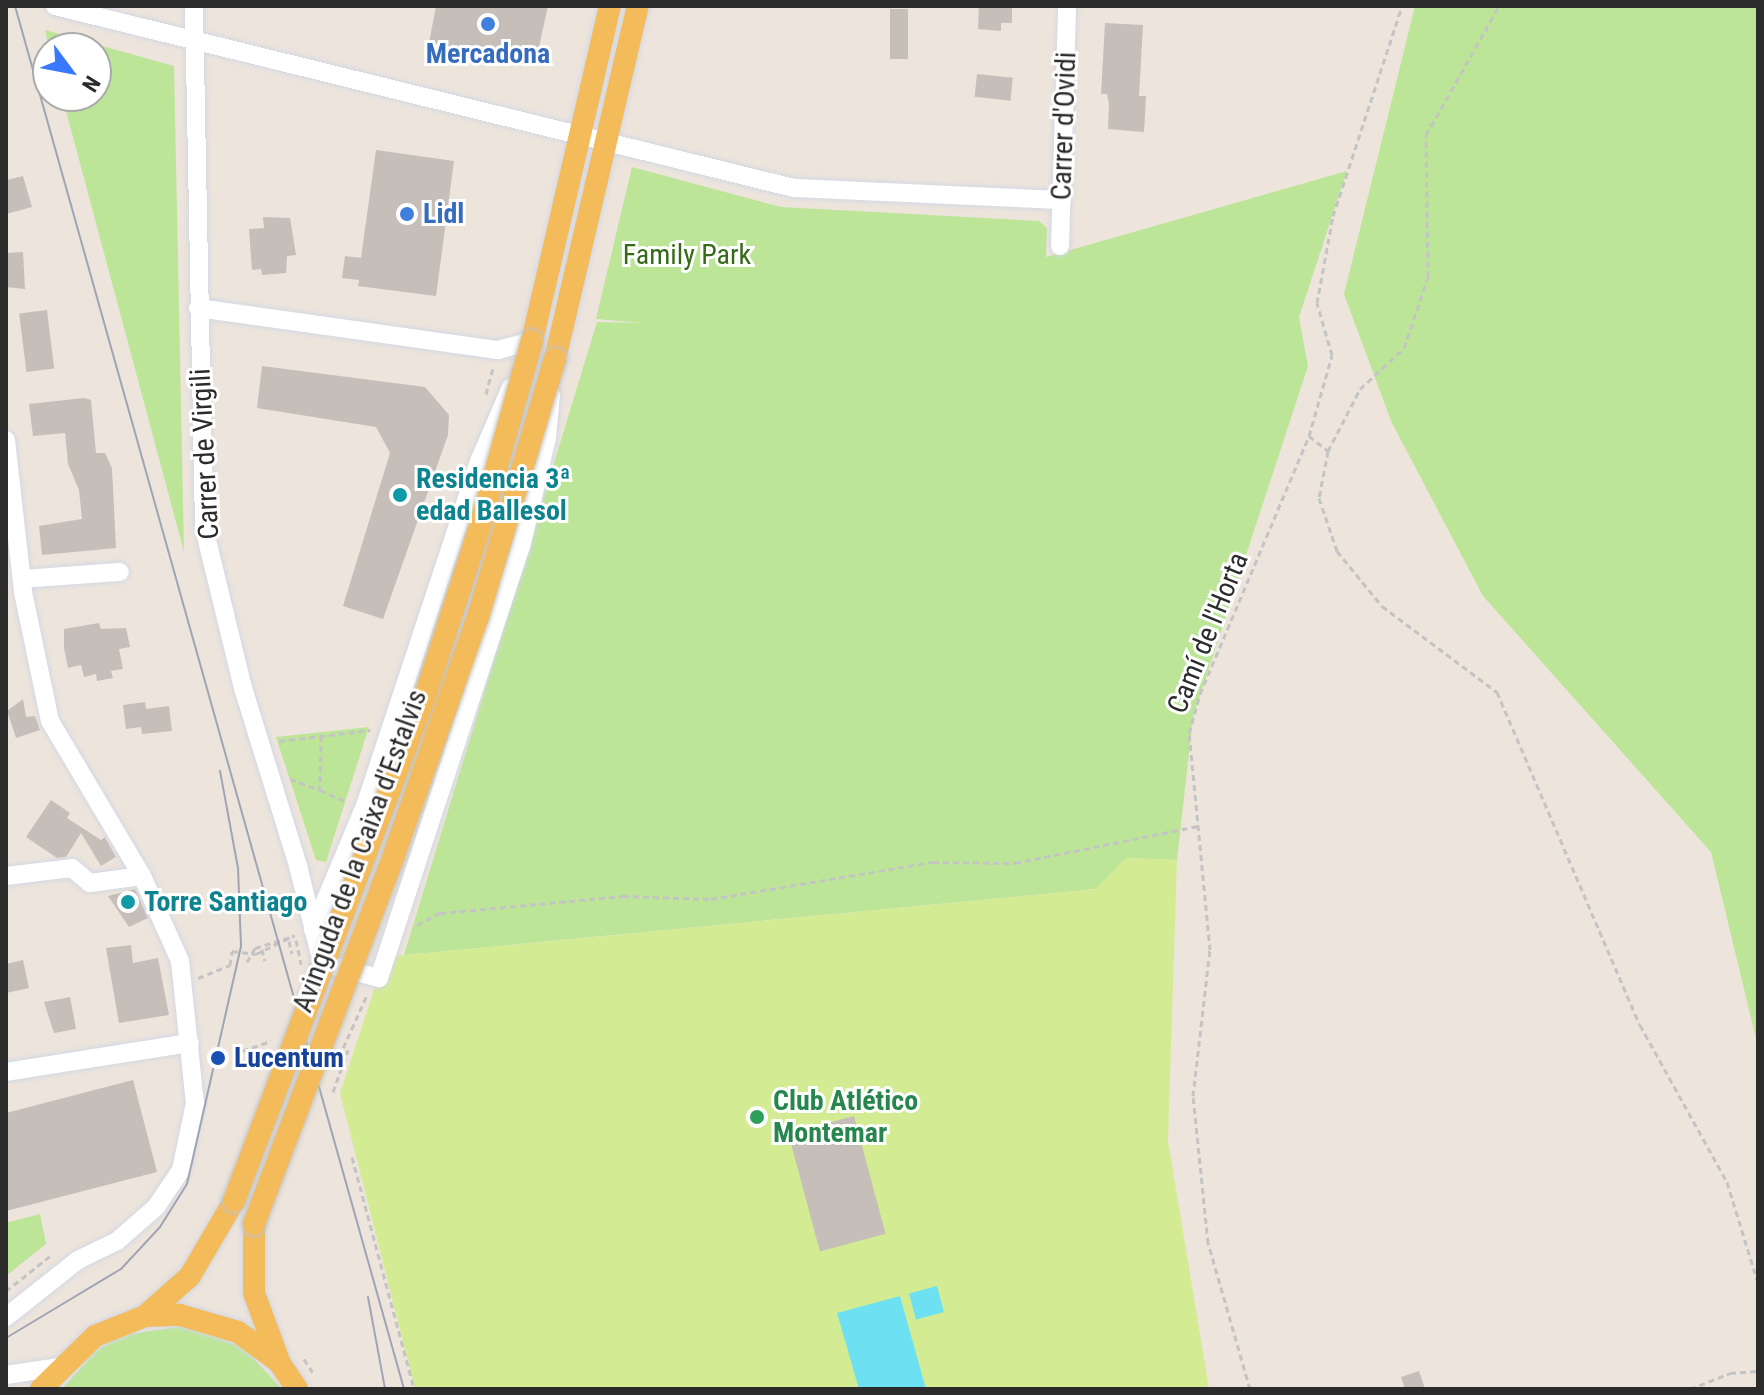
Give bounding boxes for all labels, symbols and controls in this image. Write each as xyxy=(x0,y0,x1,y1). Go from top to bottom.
marker: Mercadona xyxy=(479,15,497,33)
north arrow xyxy=(32,32,112,112)
place label: Mercadona xyxy=(426,37,550,71)
street label: Carrer d'Ovidi xyxy=(1045,51,1083,201)
text: N xyxy=(77,72,105,96)
place label: Lidl xyxy=(423,197,464,231)
marker: Lidl xyxy=(398,205,416,223)
park label: Family Park xyxy=(623,238,751,272)
street label: Carrer de Virgili xyxy=(184,368,226,540)
place label: Residencia 3ª edad Ballesol xyxy=(416,462,570,528)
marker: Residencia 3ª edad Ballesol xyxy=(391,486,409,504)
street label: Camí de l'Horta xyxy=(1160,548,1256,718)
street label: Avinguda de la Caixa d'Estalvis xyxy=(286,685,434,1017)
place label: Torre Santiago xyxy=(144,885,307,919)
marker: Torre Santiago xyxy=(119,893,137,911)
place label: Lucentum xyxy=(234,1041,344,1075)
marker: Lucentum xyxy=(209,1049,227,1067)
place label: Club Atlético Montemar xyxy=(773,1084,918,1150)
marker: Club Atlético Montemar xyxy=(748,1108,766,1126)

